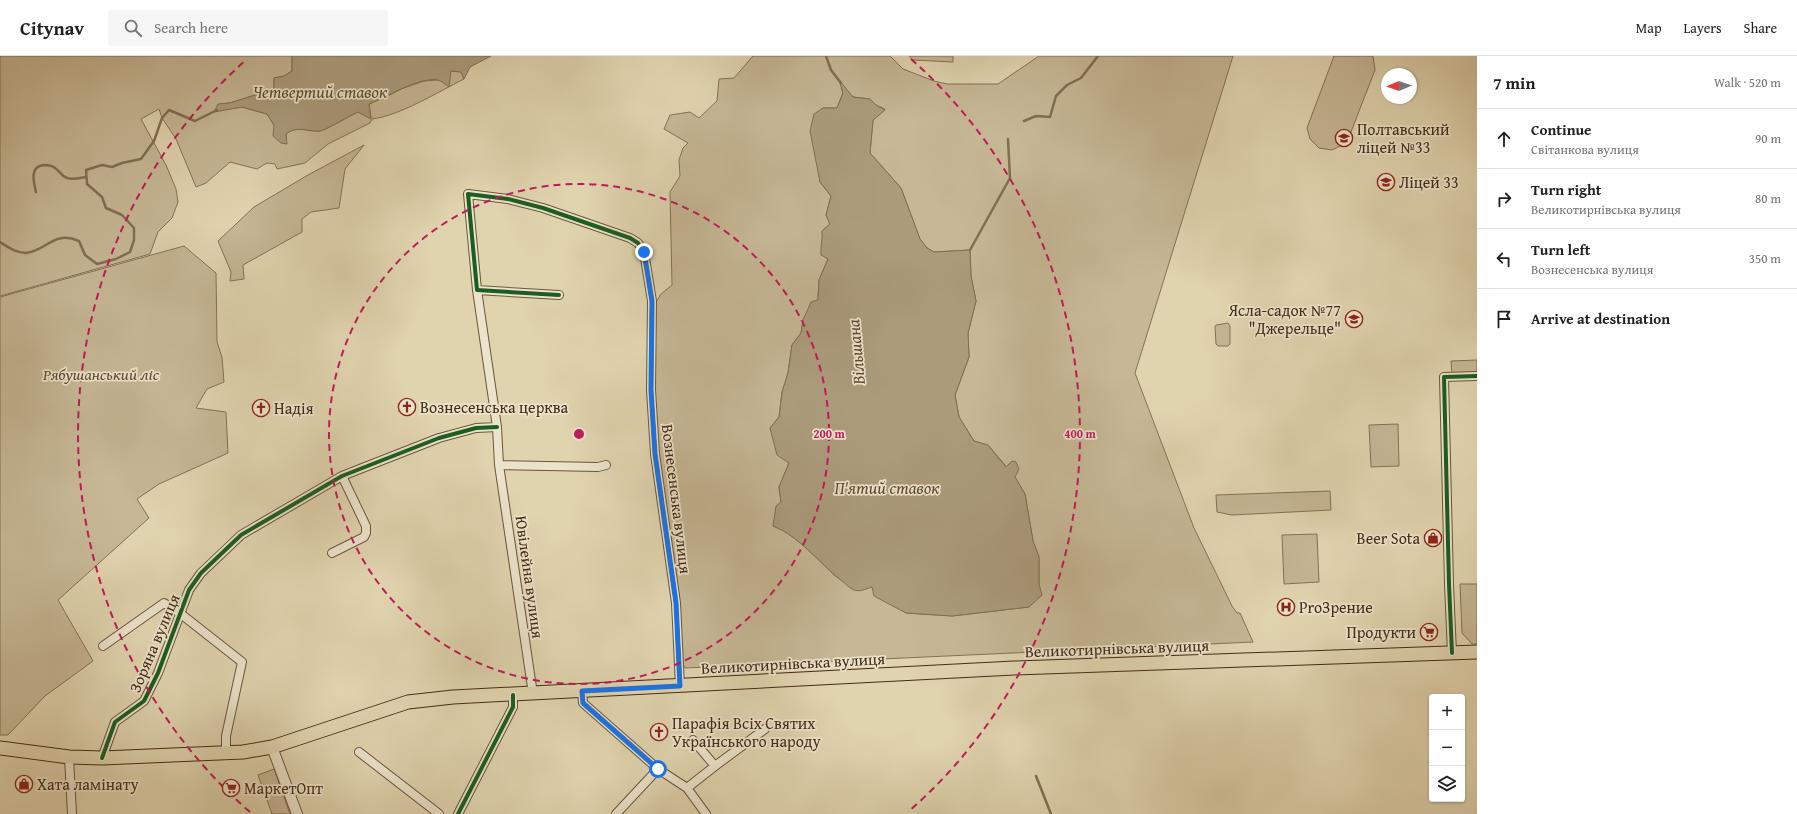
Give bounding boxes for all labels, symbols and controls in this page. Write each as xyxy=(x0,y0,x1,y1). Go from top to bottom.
search box xyxy=(108,10,388,46)
text: Citynav xyxy=(20,14,84,42)
icon: search xyxy=(122,17,144,39)
text: Search here xyxy=(154,17,228,38)
text: Map xyxy=(1636,18,1662,38)
text: Layers xyxy=(1684,18,1722,38)
text: Share xyxy=(1744,18,1777,38)
north arrow xyxy=(1381,68,1417,104)
text: 7 min xyxy=(1493,70,1535,95)
text: Walk · 520 m xyxy=(1714,73,1781,92)
water label: Четвертий ставок xyxy=(253,79,388,104)
place label: Полтавський ліцей №33 xyxy=(1357,117,1450,159)
text: Continue xyxy=(1531,119,1592,140)
school or university icon: Полтавський ліцей №33 xyxy=(1334,128,1354,148)
icon: ahead xyxy=(1493,128,1515,150)
text: 90 m xyxy=(1755,129,1781,148)
text: Світанкова вулиця xyxy=(1531,140,1639,159)
place label: Ліцей 33 xyxy=(1399,170,1459,194)
school or university icon: Ліцей 33 xyxy=(1376,172,1396,192)
text: Turn right xyxy=(1531,179,1602,200)
icon: right xyxy=(1493,188,1515,210)
text: 80 m xyxy=(1755,189,1781,208)
text: Великотирнівська вулиця xyxy=(1531,200,1681,219)
text: Turn left xyxy=(1531,239,1590,260)
route end xyxy=(635,243,653,261)
icon: left xyxy=(1493,248,1515,270)
text: 350 m xyxy=(1749,249,1781,268)
text: Вознесенська вулиця xyxy=(1531,260,1653,279)
place label: Ясла-садок №77 "Джерельце" xyxy=(1228,298,1341,340)
icon: arrive xyxy=(1493,308,1515,330)
text: Arrive at destination xyxy=(1531,308,1670,329)
school or university icon: Ясла-садок №77 "Джерельце" xyxy=(1344,309,1364,329)
water label: Вільшана xyxy=(840,318,871,387)
park label: Рябушанський ліс xyxy=(42,362,160,386)
place label: Вознесенська церква xyxy=(420,395,568,419)
place label: Надія xyxy=(274,396,314,420)
church icon: Вознесенська церква xyxy=(397,397,417,417)
church icon: Надія xyxy=(251,398,271,418)
street label: Вознесенська вулиця xyxy=(656,423,698,575)
text: 200 m xyxy=(813,425,846,442)
text: 400 m xyxy=(1064,425,1097,442)
centre of rings xyxy=(572,427,586,441)
water label: П'ятий ставок xyxy=(834,475,940,500)
street label: Ювілейна вулиця xyxy=(510,514,550,640)
place label: Beer Sota xyxy=(1357,526,1420,550)
shop icon: Beer Sota xyxy=(1423,528,1443,548)
street label: Зоряна вулиця xyxy=(122,590,186,696)
place label: ProЗрение xyxy=(1299,595,1373,619)
hospital icon: ProЗрение xyxy=(1276,597,1296,617)
place label: Продукти xyxy=(1346,620,1416,644)
supermarket icon: Продукти xyxy=(1419,622,1439,642)
street label: Великотирнівська вулиця xyxy=(1024,633,1210,663)
street label: Великотирнівська вулиця xyxy=(700,646,886,680)
map controls xyxy=(1429,694,1465,802)
button: + xyxy=(1429,694,1465,730)
place label: Парафія Всіх Святих Українського народу xyxy=(672,711,821,753)
church icon: Парафія Всіх Святих Українського народу xyxy=(649,722,669,742)
button: − xyxy=(1429,730,1465,766)
route start xyxy=(649,760,667,778)
button: layers xyxy=(1429,766,1465,802)
place label: Хата ламінату xyxy=(37,772,139,796)
shop icon: Хата ламінату xyxy=(14,774,34,794)
place label: МаркетОпт xyxy=(244,776,323,800)
supermarket icon: МаркетОпт xyxy=(221,778,241,798)

